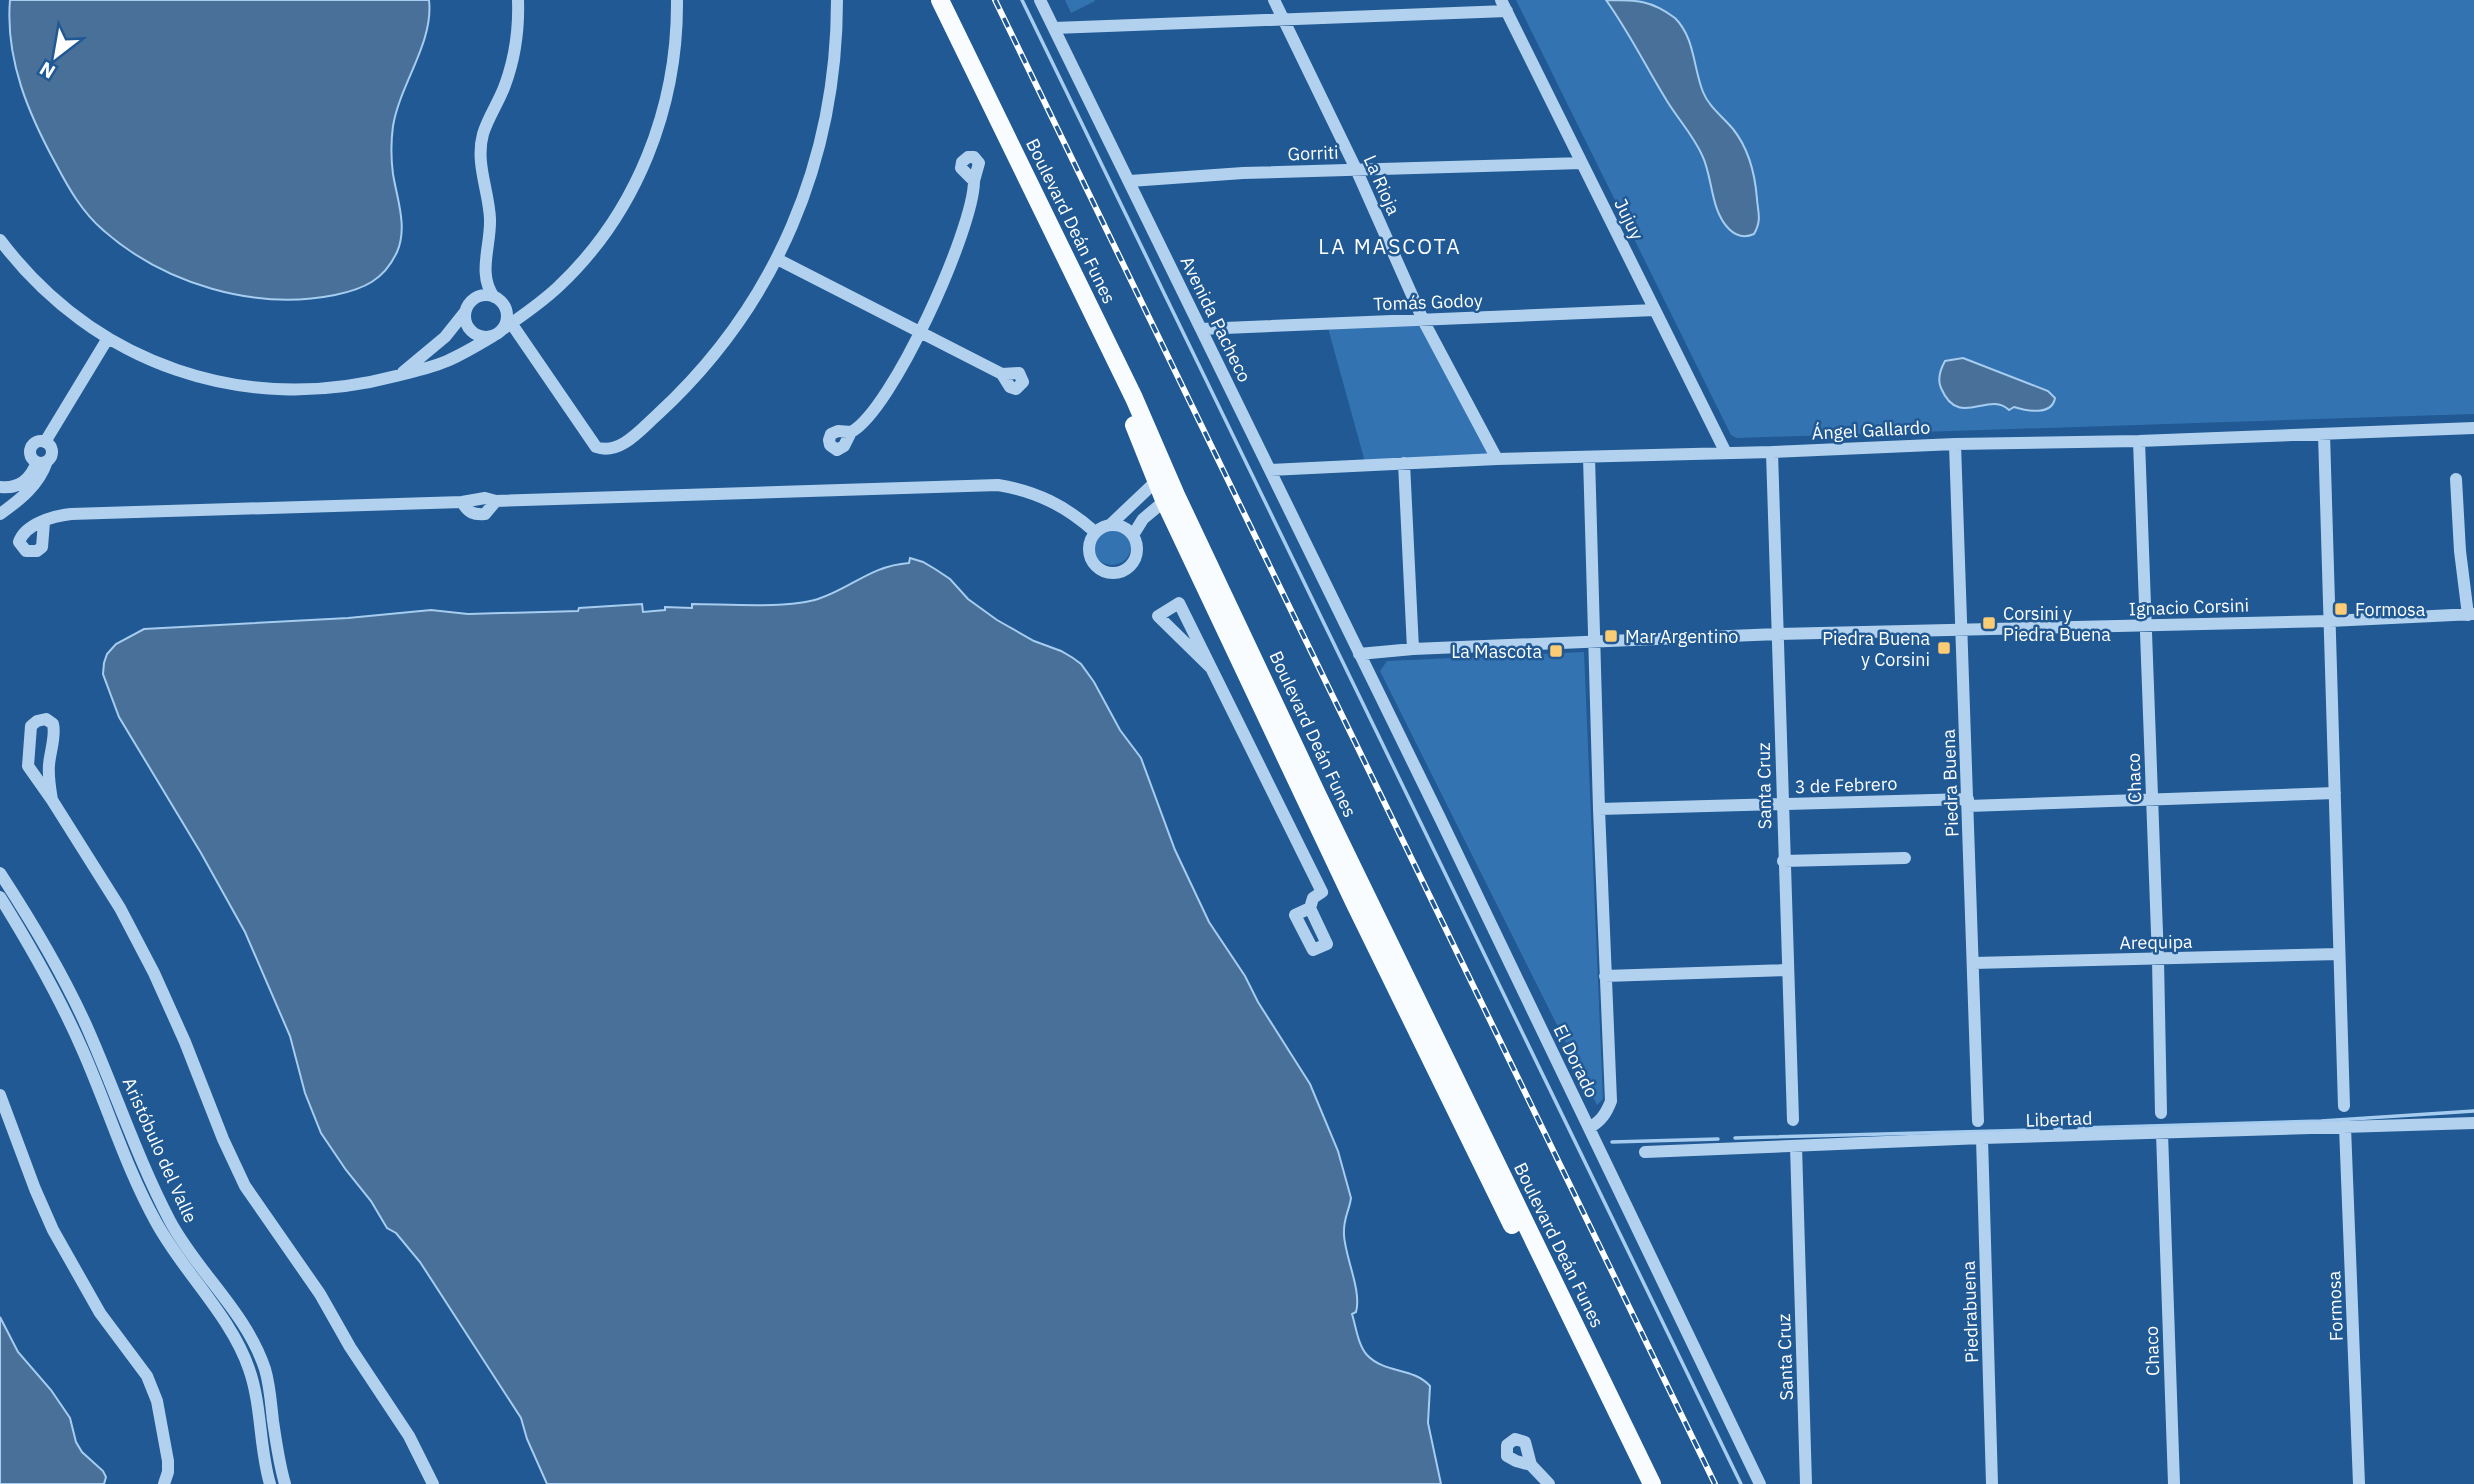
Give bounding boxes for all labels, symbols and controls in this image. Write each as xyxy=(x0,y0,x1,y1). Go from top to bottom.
north arrow xyxy=(21,21,91,91)
text: N xyxy=(35,57,59,84)
street label: Boulevard Deán Funes xyxy=(1021,135,1121,307)
street label: Gorriti xyxy=(1287,141,1339,165)
street label: La Rioja xyxy=(1359,152,1405,219)
street label: Jujuy xyxy=(1609,195,1649,243)
district label: LA MASCOTA xyxy=(1318,232,1462,260)
street label: Avenida Pacheco xyxy=(1176,252,1256,386)
street label: Tomás Godoy xyxy=(1373,289,1483,315)
street label: Ángel Gallardo xyxy=(1811,415,1931,445)
street label: Ignacio Corsini xyxy=(2128,593,2250,621)
place label: Formosa xyxy=(2355,598,2426,621)
marker: Formosa xyxy=(2333,601,2349,617)
place label: Corsini y Piedra Buena xyxy=(2003,602,2111,646)
marker: Corsini y Piedra Buena xyxy=(1981,615,1997,631)
place label: Mar Argentino xyxy=(1625,625,1738,648)
place label: Piedra Buena y Corsini xyxy=(1822,627,1930,671)
marker: Mar Argentino xyxy=(1603,628,1619,644)
place label: La Mascota xyxy=(1451,640,1542,663)
marker: Piedra Buena y Corsini xyxy=(1936,640,1952,656)
marker: La Mascota xyxy=(1548,643,1564,659)
street label: Boulevard Deán Funes xyxy=(1264,647,1362,821)
street label: Piedra Buena xyxy=(1937,728,1963,837)
street label: Santa Cruz xyxy=(1752,742,1776,830)
street label: Chaco xyxy=(2122,753,2146,803)
street label: 3 de Febrero xyxy=(1794,772,1898,798)
street label: Arequipa xyxy=(2119,930,2193,954)
street label: El Dorado xyxy=(1548,1021,1604,1101)
street label: Aristóbulo del Valle xyxy=(118,1074,202,1226)
street label: Libertad xyxy=(2025,1106,2093,1132)
street label: Boulevard Deán Funes xyxy=(1509,1159,1609,1331)
street label: Piedrabuena xyxy=(1957,1260,1983,1364)
street label: Formosa xyxy=(2322,1270,2348,1342)
street label: Santa Cruz xyxy=(1772,1313,1798,1401)
street label: Chaco xyxy=(2140,1326,2164,1376)

